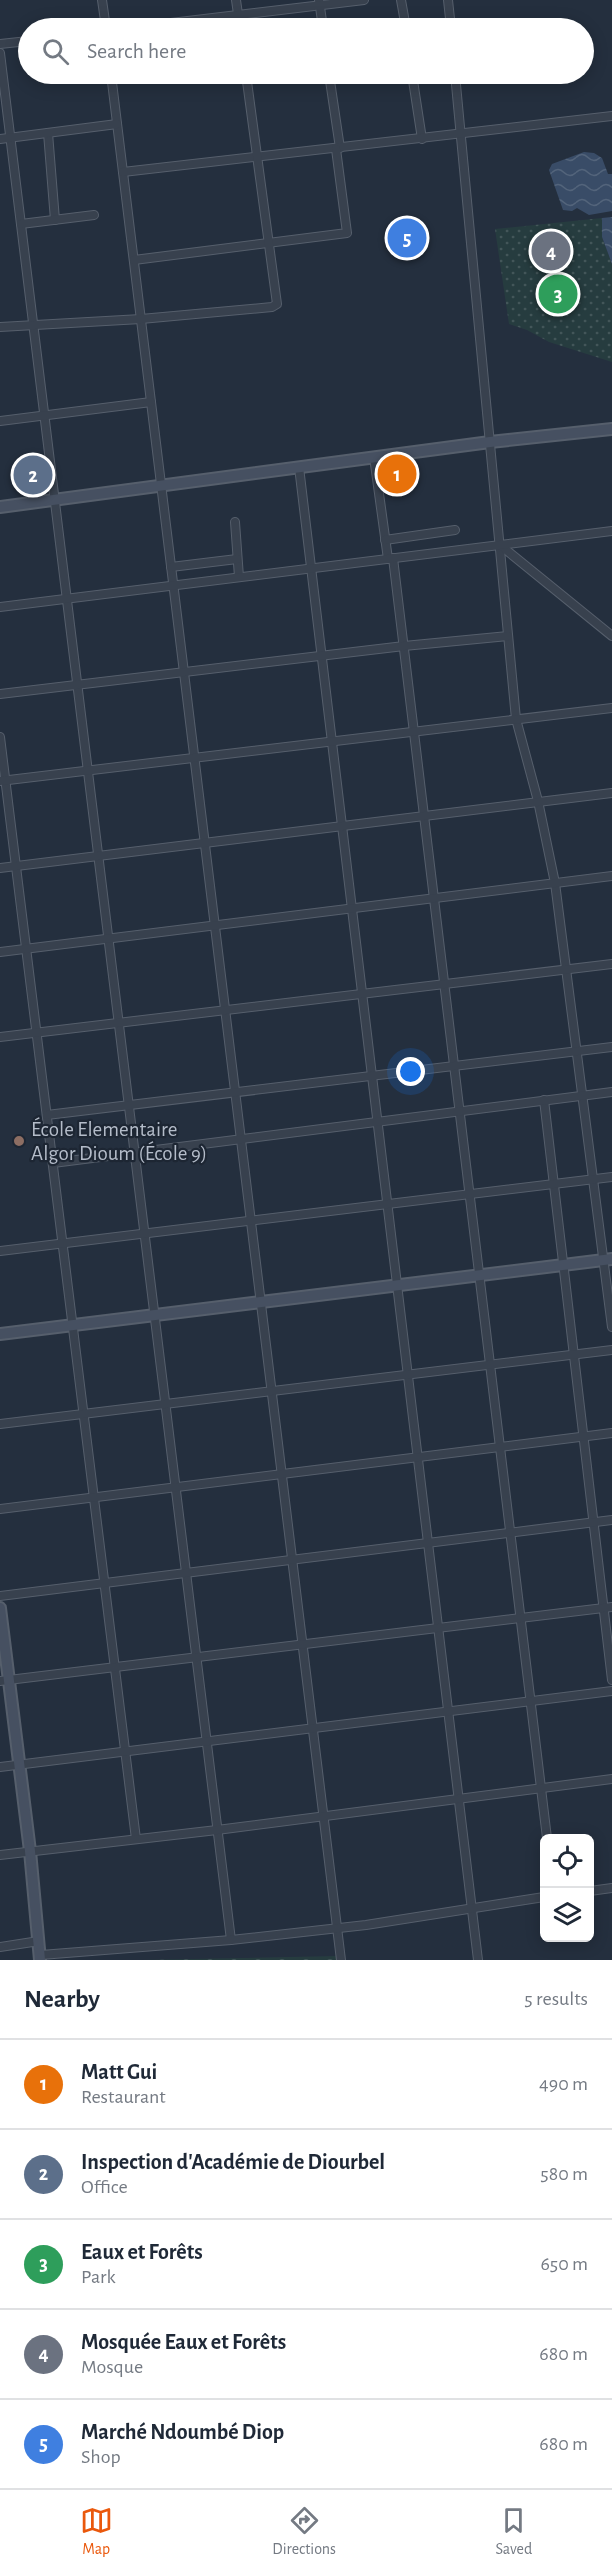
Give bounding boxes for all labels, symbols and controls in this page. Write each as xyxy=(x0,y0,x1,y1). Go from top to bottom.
search box xyxy=(18,18,594,84)
icon: search xyxy=(39,35,72,68)
text: Search here xyxy=(87,40,186,62)
pin: 5 xyxy=(388,216,426,260)
pin: 4 xyxy=(532,228,570,274)
pin: 3 xyxy=(538,272,578,316)
pin: 2 xyxy=(14,452,52,498)
pin: 1 xyxy=(378,452,416,496)
your location xyxy=(396,1057,425,1086)
place label: École Elementaire Algor Dioum (École 9) xyxy=(31,1117,207,1164)
marker: École Elementaire Algor Dioum (École 9) xyxy=(12,1134,26,1148)
map controls xyxy=(540,1834,594,1942)
button: locate xyxy=(540,1834,594,1888)
button: layers xyxy=(540,1888,594,1942)
text: Nearby xyxy=(24,1986,100,2012)
text: 5 results xyxy=(524,1989,588,2009)
text: Matt Gui xyxy=(81,2061,157,2083)
text: 1 xyxy=(40,2074,47,2094)
text: 490 m xyxy=(539,2074,588,2094)
text: Restaurant xyxy=(81,2087,166,2107)
text: Inspection d'Académie de Diourbel xyxy=(81,2151,385,2173)
text: 2 xyxy=(39,2164,48,2184)
text: 580 m xyxy=(540,2164,588,2184)
text: Office xyxy=(81,2177,128,2197)
text: Eaux et Forêts xyxy=(81,2241,203,2263)
text: 3 xyxy=(39,2254,48,2274)
text: 650 m xyxy=(540,2254,588,2274)
text: Park xyxy=(81,2267,116,2287)
text: Mosquée Eaux et Forêts xyxy=(81,2331,286,2353)
text: 4 xyxy=(38,2344,49,2364)
text: 680 m xyxy=(539,2344,588,2364)
text: Mosque xyxy=(81,2357,143,2377)
text: Marché Ndoumbé Diop xyxy=(81,2421,284,2443)
text: 5 xyxy=(39,2434,48,2454)
text: 680 m xyxy=(539,2434,588,2454)
text: Shop xyxy=(81,2447,121,2467)
tab: Map xyxy=(80,2504,113,2559)
tab: Directions xyxy=(272,2504,336,2559)
tab: Saved xyxy=(496,2504,532,2559)

